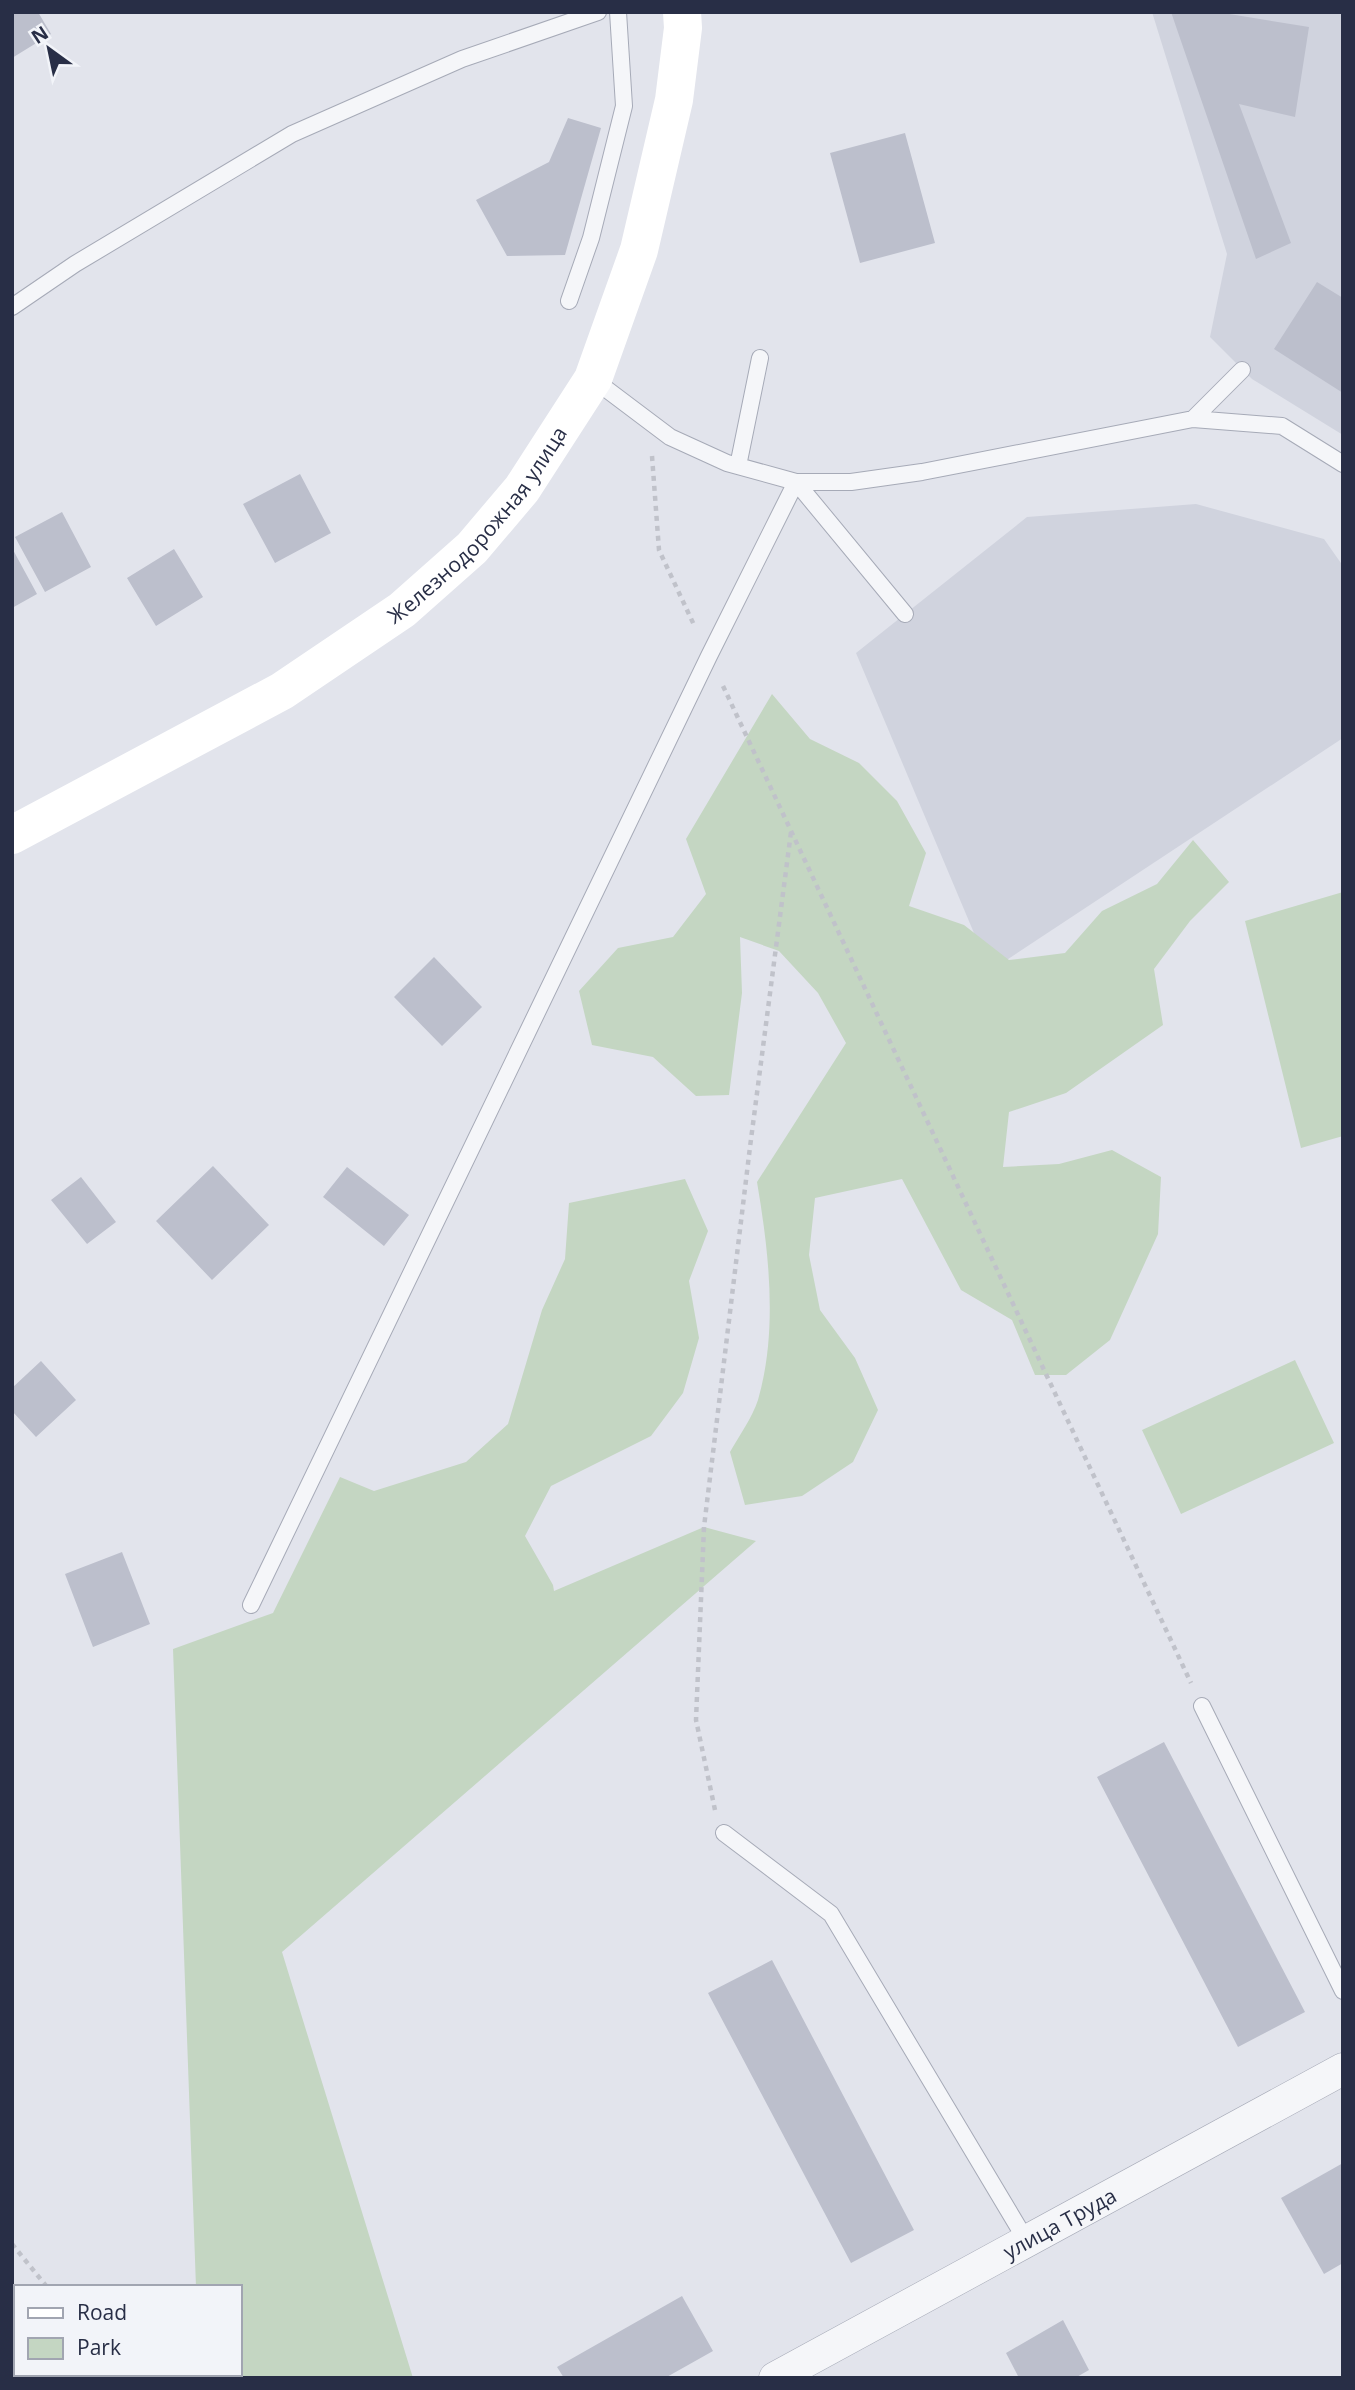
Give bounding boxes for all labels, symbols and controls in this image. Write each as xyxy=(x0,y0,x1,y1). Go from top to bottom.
north arrow xyxy=(14,14,84,84)
text: N xyxy=(26,20,53,50)
street label: Железнодорожная улица xyxy=(382,421,573,630)
street label: улица Труда xyxy=(998,2181,1121,2265)
legend xyxy=(14,2285,242,2376)
text: Road xyxy=(77,2298,127,2326)
text: Park xyxy=(77,2333,121,2361)

